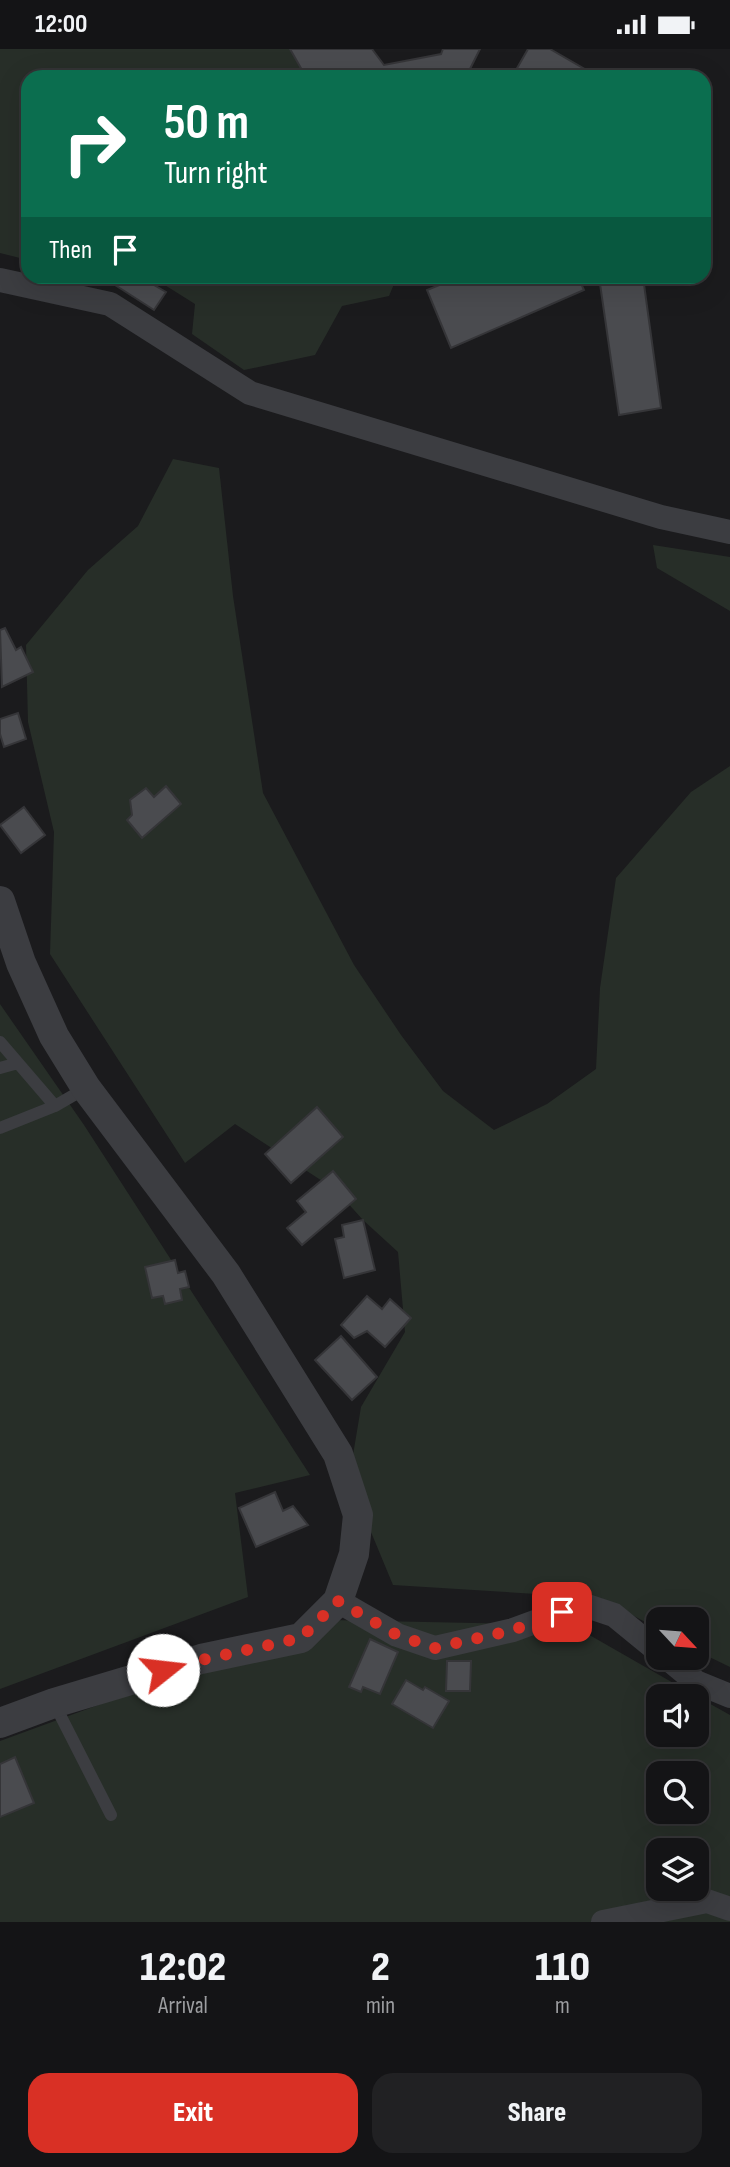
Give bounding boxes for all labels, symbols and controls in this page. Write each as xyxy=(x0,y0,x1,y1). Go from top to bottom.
text: 12:00 xyxy=(35,9,87,40)
text: 50 m xyxy=(164,94,249,153)
icon: right xyxy=(49,98,140,189)
text: Turn right xyxy=(164,154,268,193)
icon: arrive xyxy=(106,231,144,269)
text: Then xyxy=(49,235,92,266)
pin xyxy=(532,1582,592,1642)
icon: arrive xyxy=(543,1593,581,1631)
north arrow xyxy=(646,1607,709,1669)
map controls xyxy=(646,1607,709,1901)
position arrow xyxy=(126,1633,200,1707)
button: sound xyxy=(646,1684,709,1747)
button: search xyxy=(646,1761,709,1824)
button: layers xyxy=(646,1838,709,1901)
text: 12:02 xyxy=(140,1942,226,1993)
text: 2 xyxy=(371,1942,390,1993)
text: 110 xyxy=(535,1942,590,1993)
text: Arrival xyxy=(158,1992,208,2020)
text: min xyxy=(366,1992,395,2020)
text: m xyxy=(555,1992,570,2020)
button: Exit xyxy=(28,2073,358,2153)
button: Share xyxy=(372,2073,702,2153)

